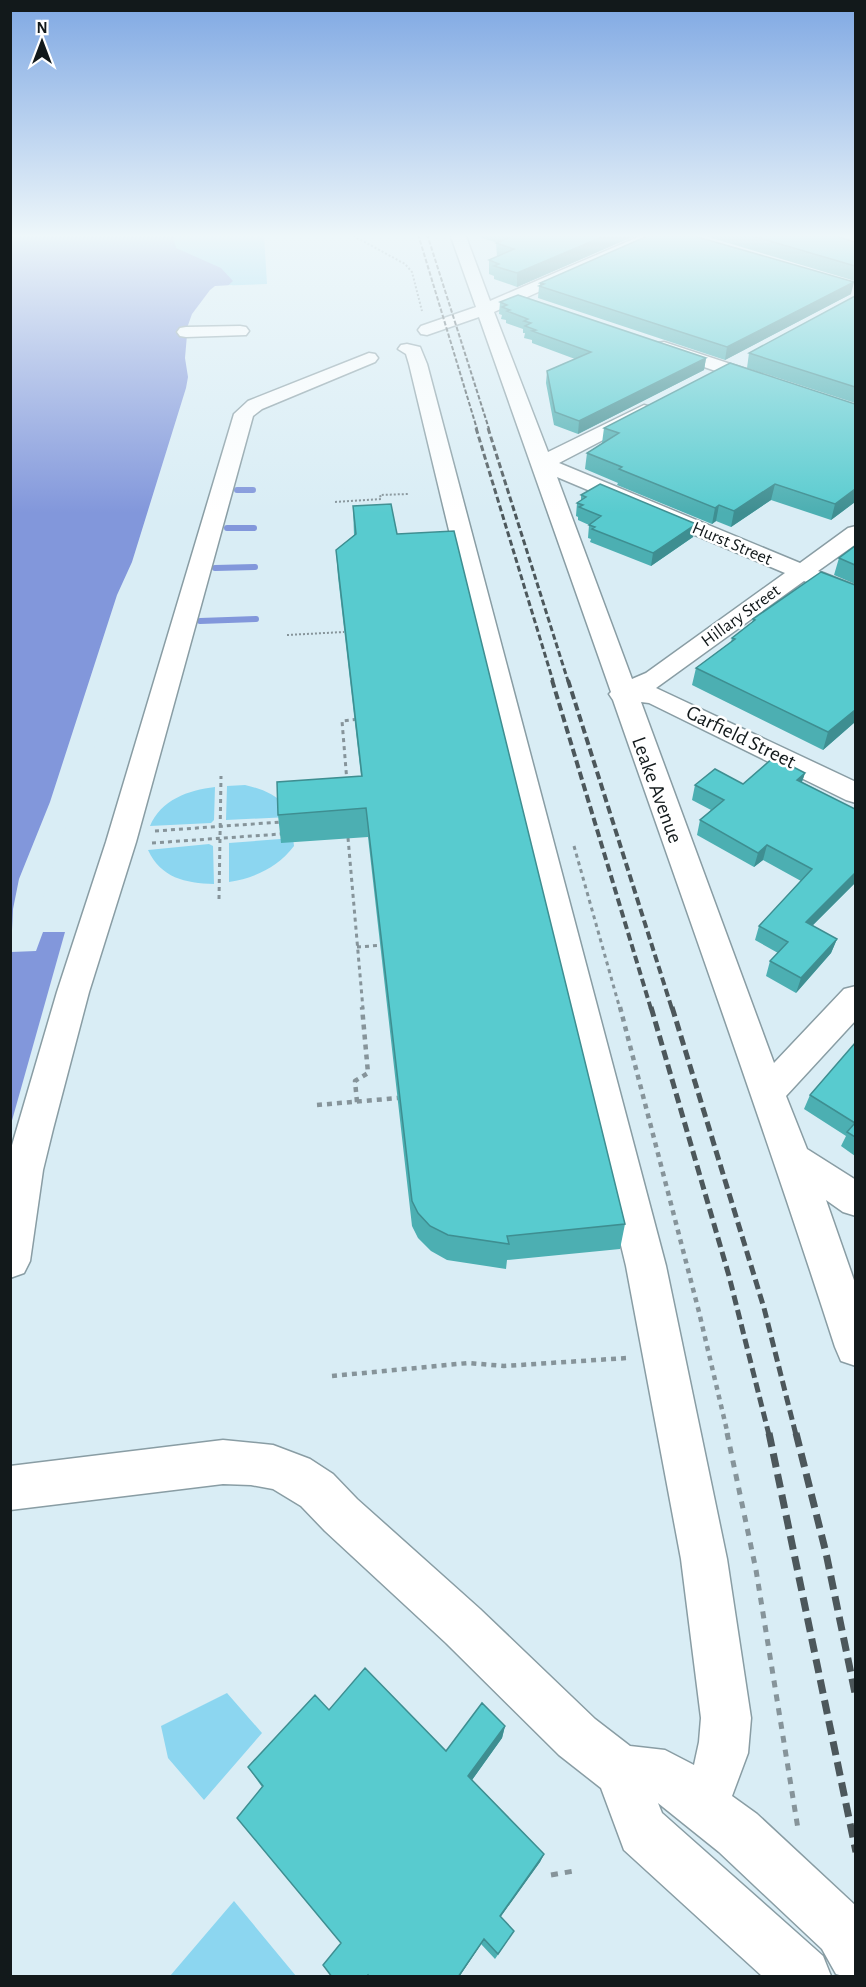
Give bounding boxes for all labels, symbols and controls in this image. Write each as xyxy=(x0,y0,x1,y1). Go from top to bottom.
north arrow xyxy=(12,12,72,72)
text: N xyxy=(36,20,48,36)
street label: Hurst Street xyxy=(689,519,775,569)
street label: Hillary Street xyxy=(698,581,784,651)
street label: Garfield Street xyxy=(683,701,799,773)
street label: Leake Avenue xyxy=(628,734,686,846)

